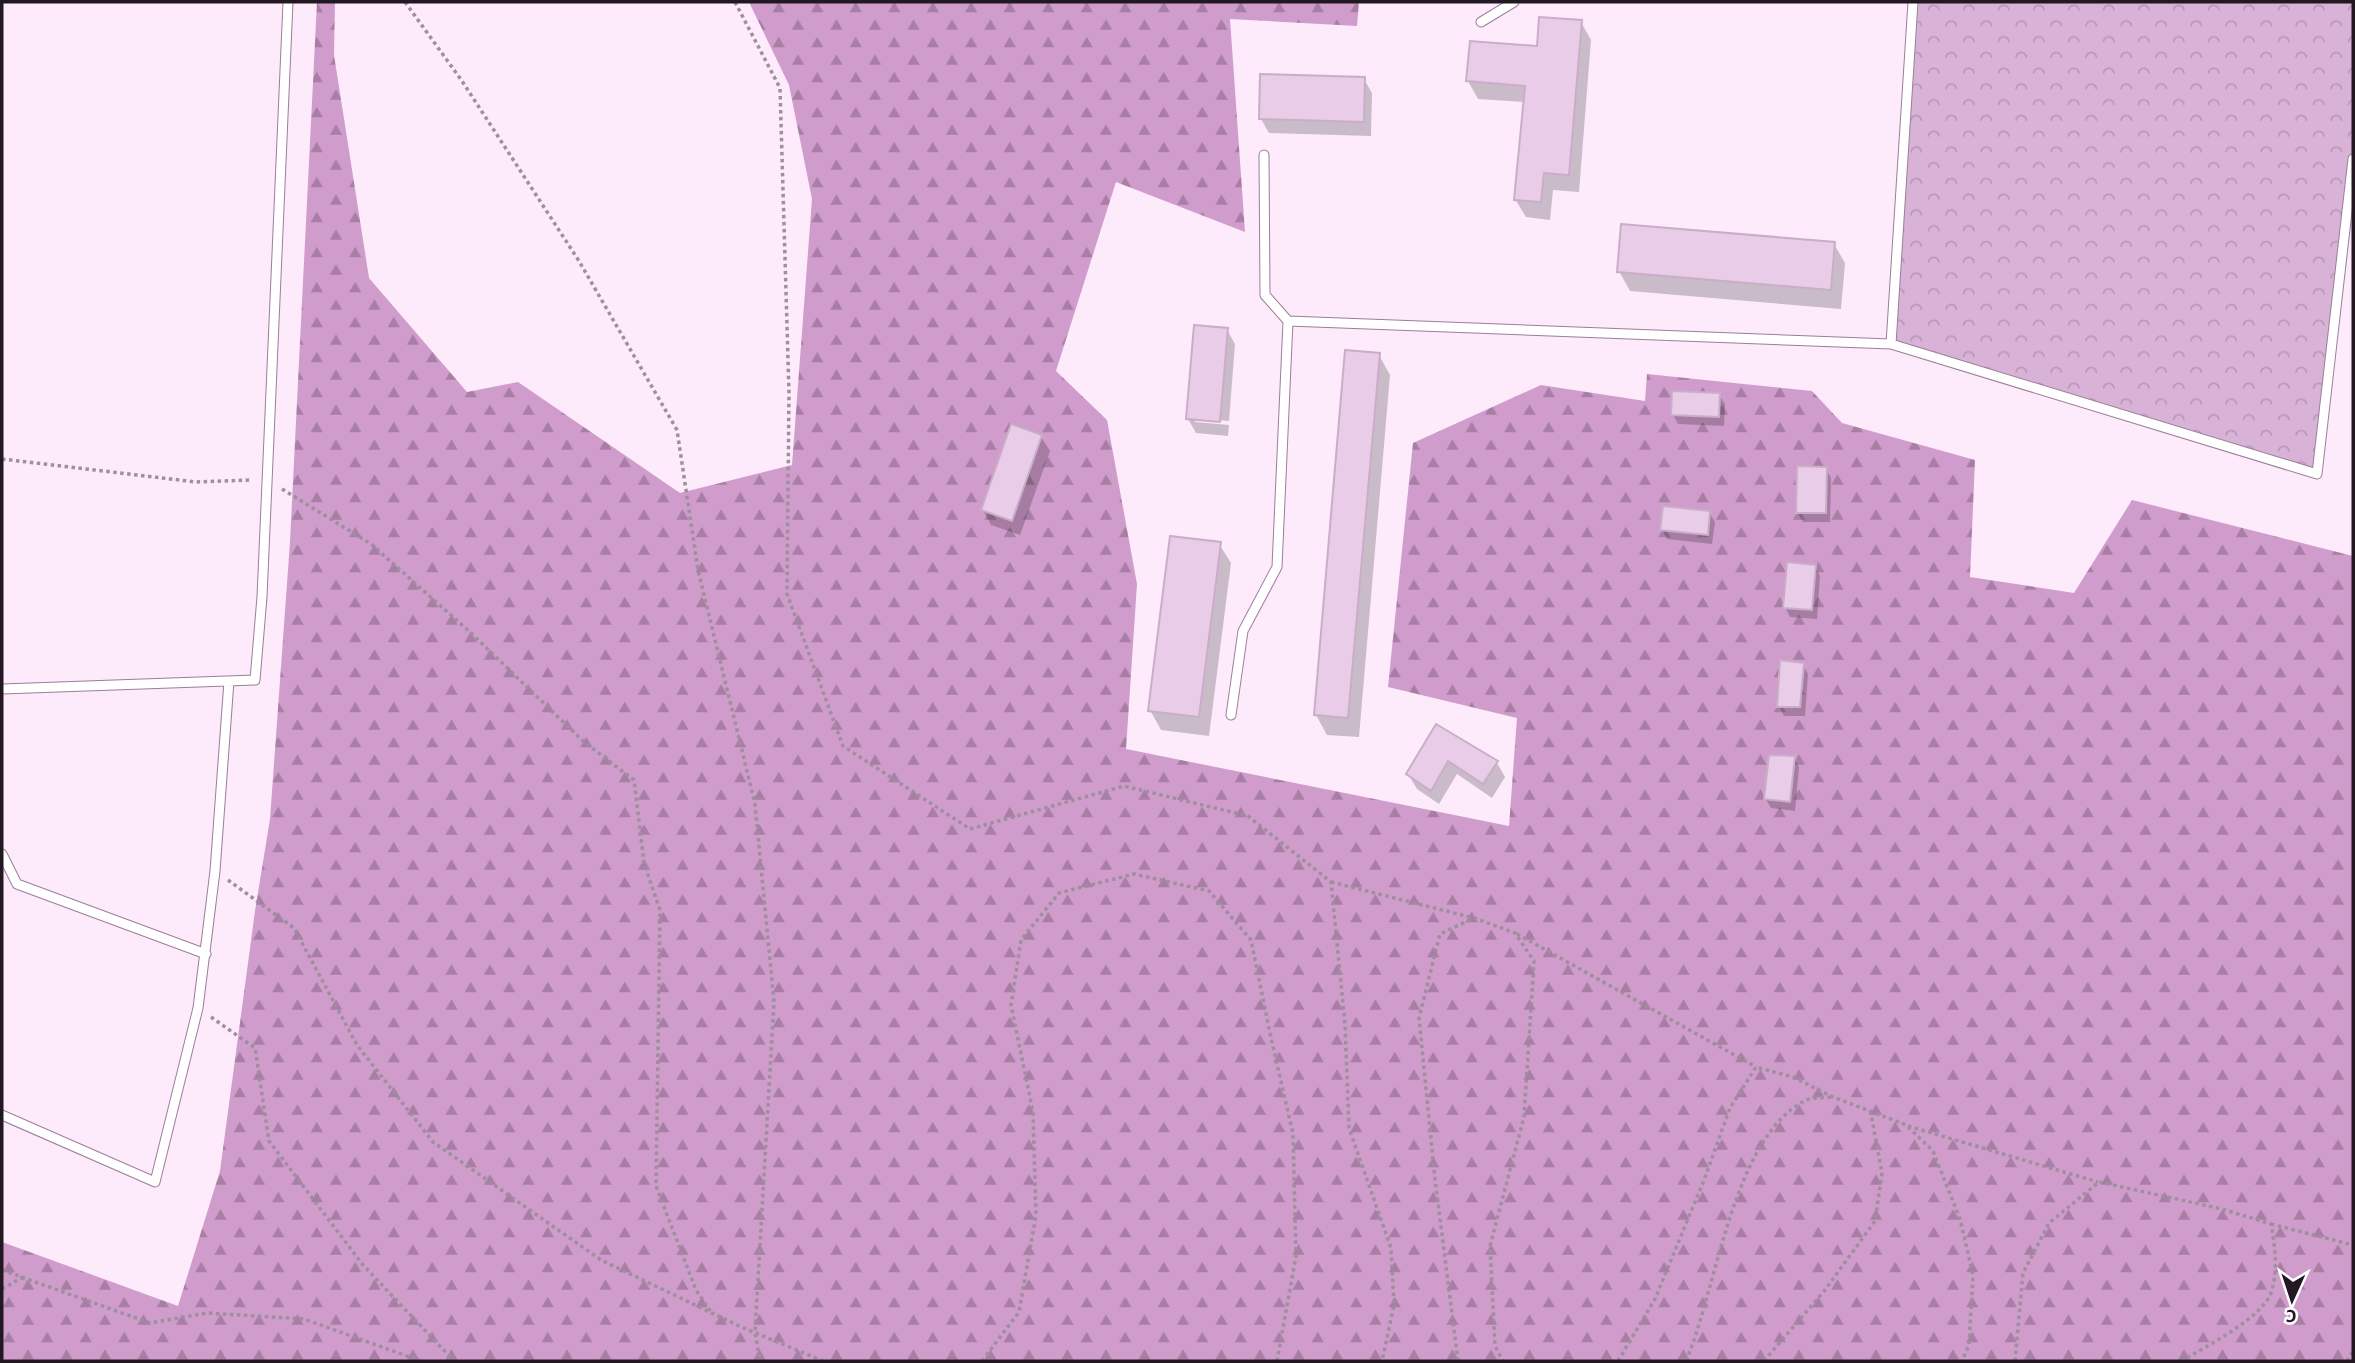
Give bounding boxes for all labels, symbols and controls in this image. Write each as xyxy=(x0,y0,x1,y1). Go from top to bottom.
north arrow xyxy=(2257,1265,2327,1335)
text: С xyxy=(2285,1306,2297,1325)

